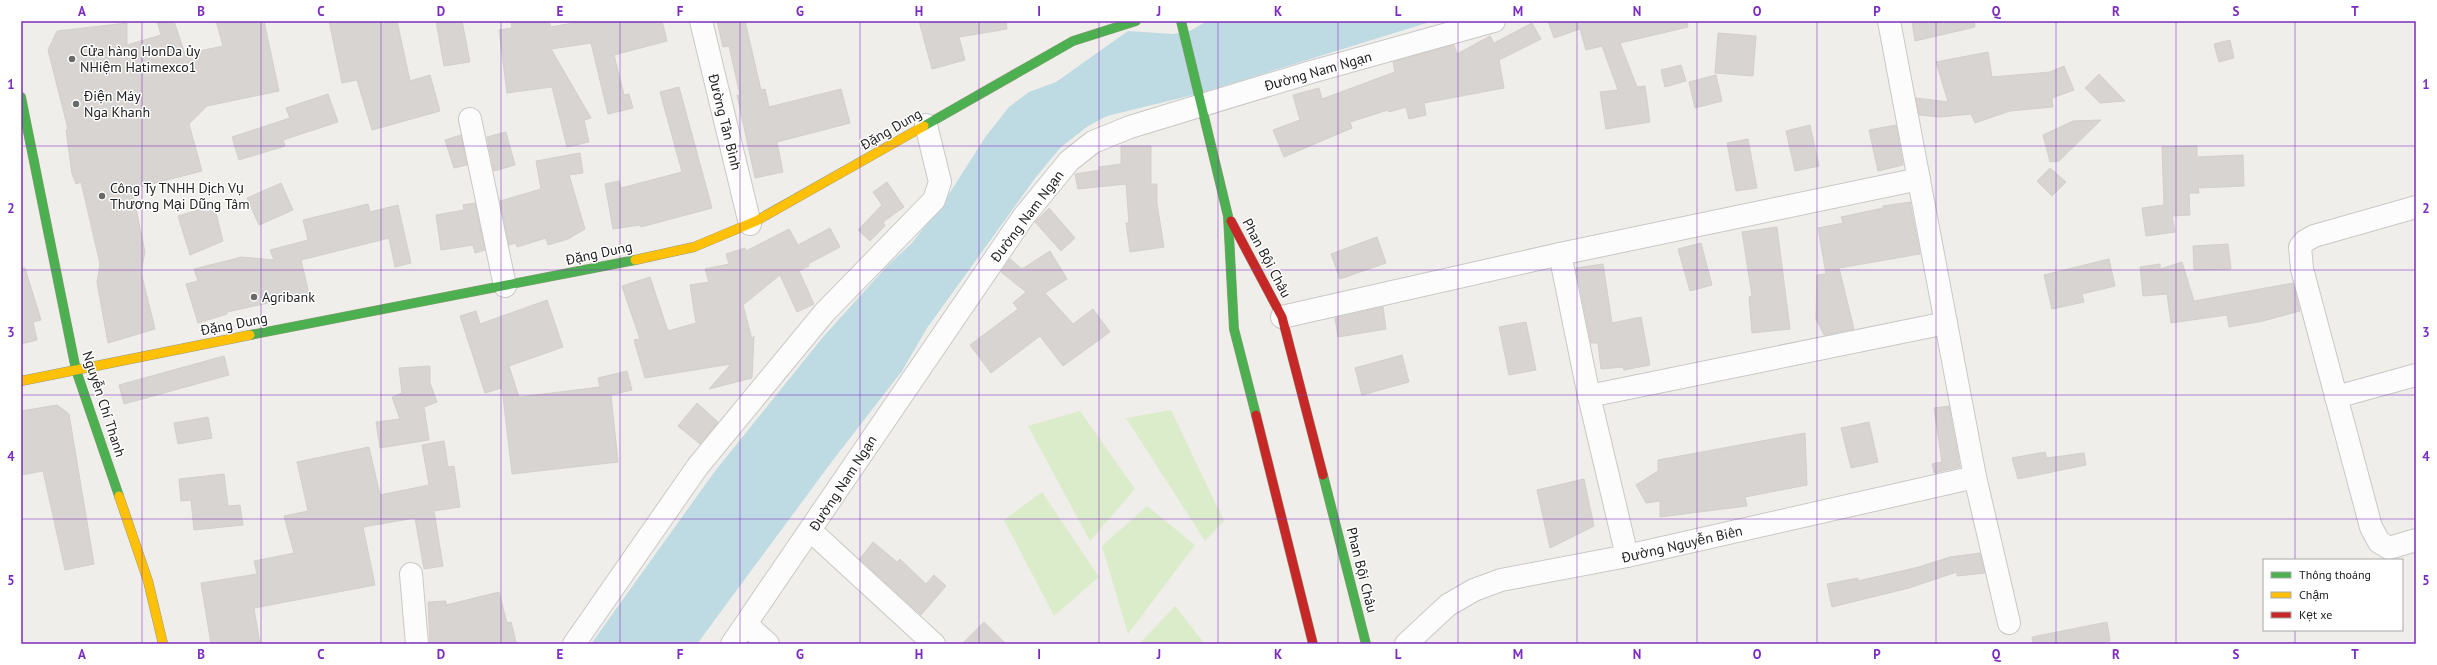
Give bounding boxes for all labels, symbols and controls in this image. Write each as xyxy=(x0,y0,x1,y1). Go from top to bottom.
text: A xyxy=(78,3,86,20)
text: B xyxy=(197,3,205,20)
text: C xyxy=(317,3,325,20)
text: D xyxy=(437,3,445,20)
text: E xyxy=(557,3,564,20)
text: F xyxy=(677,3,684,20)
text: G xyxy=(796,3,804,20)
text: H xyxy=(915,3,923,20)
text: I xyxy=(1037,3,1041,20)
text: J xyxy=(1156,3,1161,20)
text: K xyxy=(1274,3,1282,20)
text: L xyxy=(1395,3,1402,20)
text: M xyxy=(1513,3,1523,20)
text: N xyxy=(1633,3,1641,20)
text: O xyxy=(1753,3,1762,20)
text: P xyxy=(1873,3,1881,20)
text: Q xyxy=(1992,3,2002,20)
text: R xyxy=(2112,3,2120,20)
text: S xyxy=(2233,3,2240,20)
text: T xyxy=(2351,3,2359,20)
place label: Cửa hàng HonDa ủy NHiệm Hatimexco1 xyxy=(80,42,201,76)
street label: Đường Nam Ngạn xyxy=(1261,47,1374,95)
marker: Cửa hàng HonDa ủy NHiệm Hatimexco1 xyxy=(67,54,77,64)
street label: Đường Tân Bình xyxy=(704,71,746,172)
text: 1 xyxy=(7,76,15,93)
text: 1 xyxy=(2422,76,2430,93)
place label: Điện Máy Nga Khanh xyxy=(83,87,150,121)
marker: Điện Máy Nga Khanh xyxy=(71,99,81,109)
street label: Đặng Dung xyxy=(856,104,925,154)
street label: Đường Nam Ngạn xyxy=(986,166,1067,266)
place label: Công Ty TNHH Dịch Vụ Thương Mại Dũng Tâm xyxy=(110,179,250,213)
marker: Công Ty TNHH Dịch Vụ Thương Mại Dũng Tâm xyxy=(97,191,107,201)
text: 2 xyxy=(7,200,15,217)
text: 2 xyxy=(2422,200,2430,217)
street label: Phan Bội Châu xyxy=(1239,215,1295,301)
street label: Đặng Dung xyxy=(563,237,634,269)
place label: Agribank xyxy=(262,288,315,306)
marker: Agribank xyxy=(249,292,259,302)
street label: Đặng Dung xyxy=(198,309,269,339)
text: 3 xyxy=(7,324,15,341)
text: 3 xyxy=(2422,324,2430,341)
street label: Nguyễn Chí Thanh xyxy=(78,349,130,459)
street label: Đường Nam Ngạn xyxy=(805,432,881,535)
text: 4 xyxy=(7,448,15,465)
text: 4 xyxy=(2422,448,2430,465)
street label: Đường Nguyễn Biên xyxy=(1619,521,1744,567)
street label: Phan Bội Châu xyxy=(1343,525,1381,615)
legend xyxy=(2263,559,2403,631)
text: Thông thoáng xyxy=(2299,567,2371,582)
text: 5 xyxy=(7,572,15,589)
text: 5 xyxy=(2422,572,2430,589)
text: Chậm xyxy=(2299,587,2329,602)
text: Kẹt xe xyxy=(2299,607,2332,622)
text: A xyxy=(78,646,86,663)
text: B xyxy=(197,646,205,663)
text: C xyxy=(317,646,325,663)
text: D xyxy=(437,646,445,663)
text: E xyxy=(557,646,564,663)
text: F xyxy=(677,646,684,663)
text: G xyxy=(796,646,804,663)
text: H xyxy=(915,646,923,663)
text: I xyxy=(1037,646,1041,663)
text: J xyxy=(1156,646,1161,663)
text: K xyxy=(1274,646,1282,663)
text: L xyxy=(1395,646,1402,663)
text: M xyxy=(1513,646,1523,663)
text: N xyxy=(1633,646,1641,663)
text: O xyxy=(1753,646,1762,663)
text: P xyxy=(1873,646,1881,663)
text: Q xyxy=(1992,646,2002,663)
text: R xyxy=(2112,646,2120,663)
text: S xyxy=(2233,646,2240,663)
text: T xyxy=(2351,646,2359,663)

